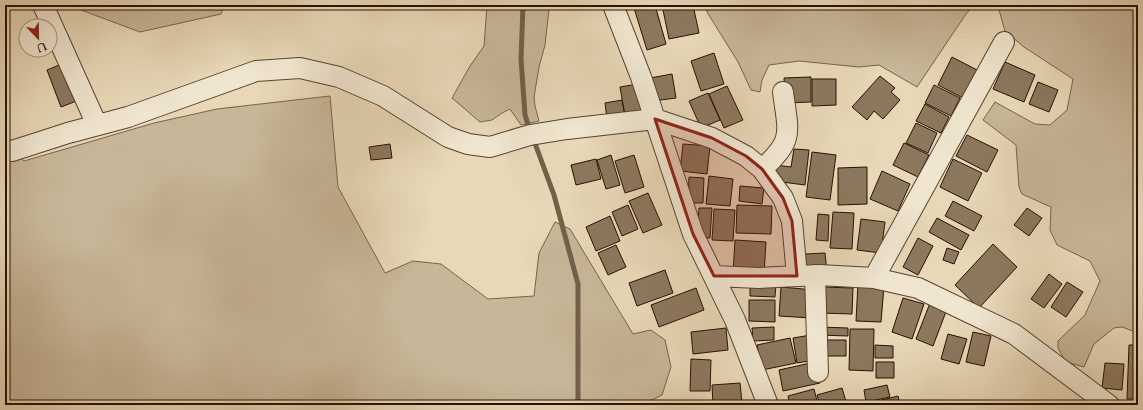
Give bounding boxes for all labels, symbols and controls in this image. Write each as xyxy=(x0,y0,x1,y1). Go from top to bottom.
north arrow xyxy=(18,18,58,58)
text: U xyxy=(34,37,49,55)

